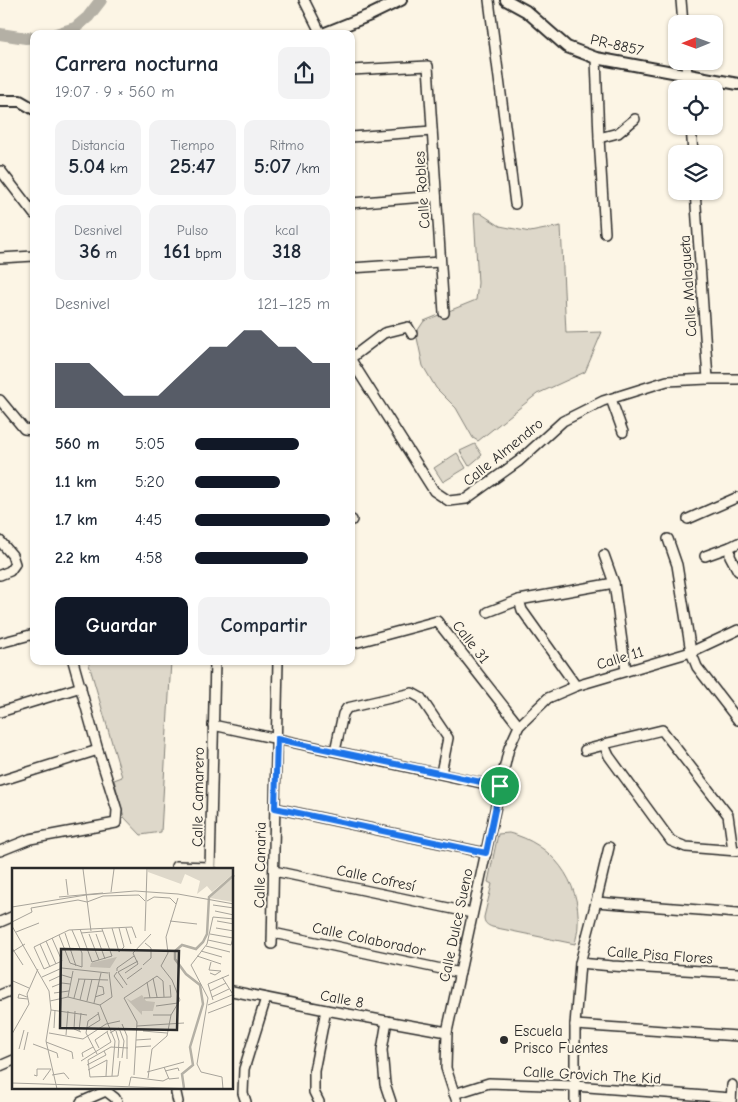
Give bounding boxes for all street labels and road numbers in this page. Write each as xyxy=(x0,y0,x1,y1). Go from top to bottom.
street label: PR-8857 xyxy=(589,30,645,60)
street label: Calle Robles xyxy=(410,151,434,229)
street label: Calle Malagueta xyxy=(675,234,701,338)
street label: Calle Almendro xyxy=(459,414,547,490)
street label: Calle 31 xyxy=(449,617,493,667)
street label: Calle 11 xyxy=(594,642,646,674)
street label: Calle Camarero xyxy=(188,747,208,847)
street label: Calle Canaria xyxy=(250,822,270,908)
street label: Calle Cofresí xyxy=(335,861,418,895)
street label: Calle Dulce Sueno xyxy=(435,866,477,984)
street label: Calle Colaborador xyxy=(311,918,427,960)
street label: Calle Pisa Flores xyxy=(606,942,714,968)
street label: Calle 8 xyxy=(319,986,365,1012)
street label: Calle Grovich The Kid xyxy=(522,1062,662,1088)

